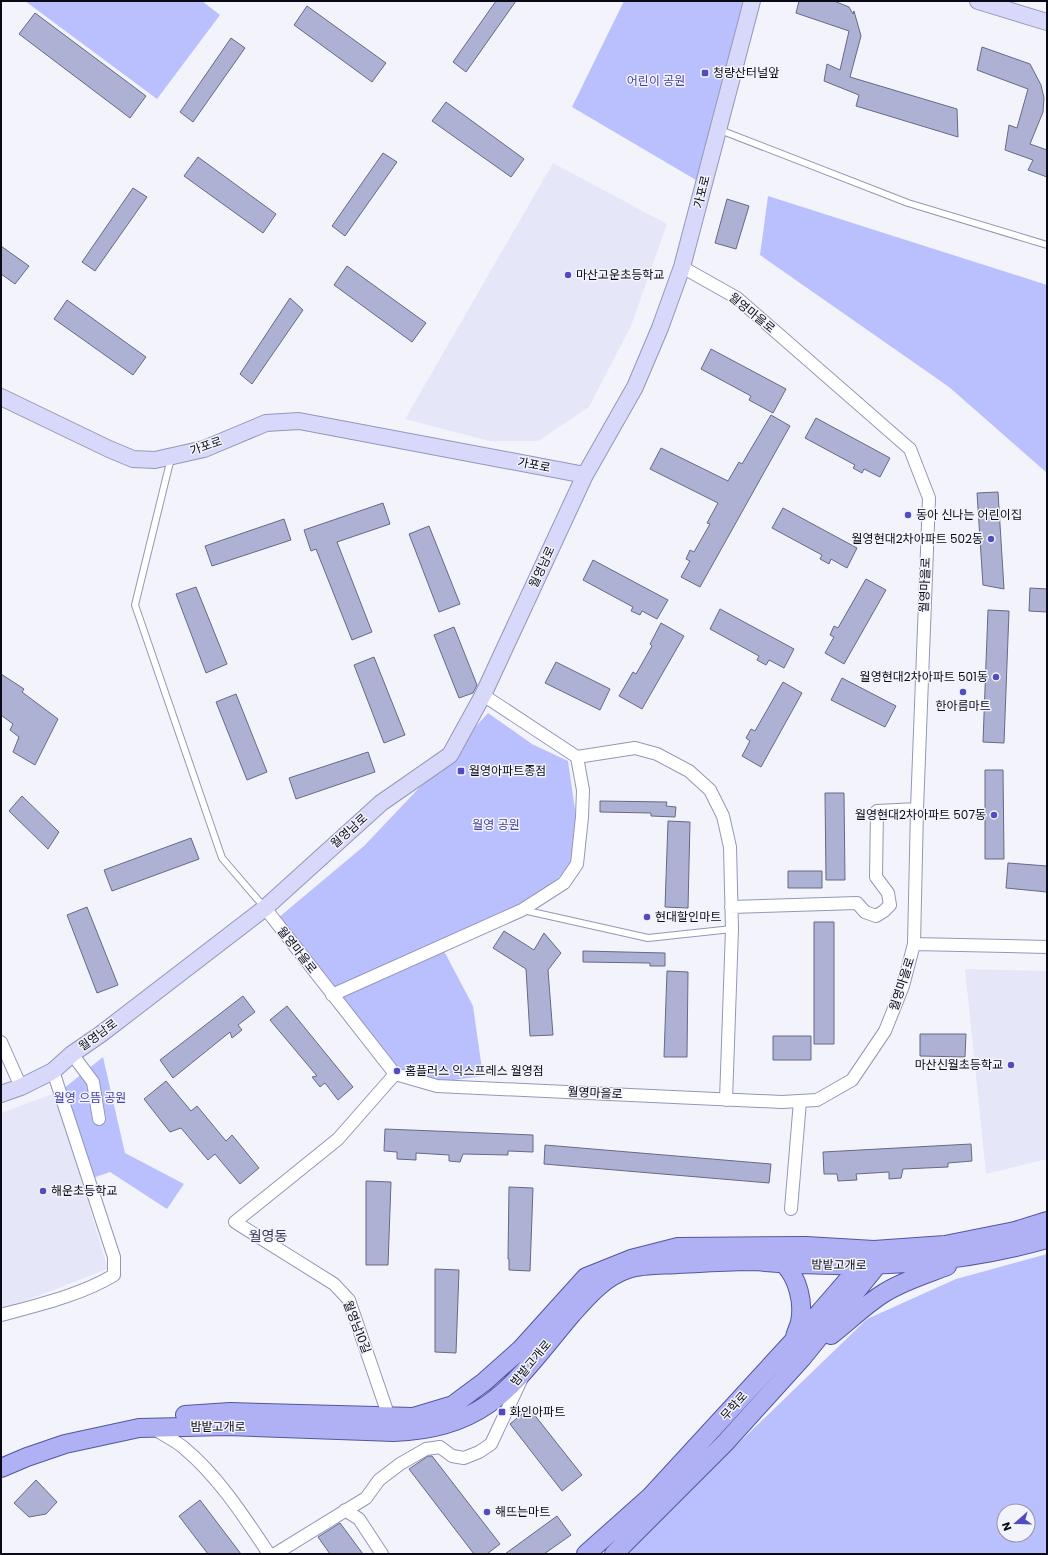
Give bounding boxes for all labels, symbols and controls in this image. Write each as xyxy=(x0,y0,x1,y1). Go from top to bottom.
place label: 청량산터널앞 xyxy=(713,64,779,81)
marker: 청량산터널앞 xyxy=(700,68,710,78)
park label: 어린이 공원 xyxy=(627,72,685,89)
street label: 가포로 xyxy=(689,174,714,210)
place label: 마산고운초등학교 xyxy=(576,266,664,283)
marker: 마산고운초등학교 xyxy=(563,270,573,280)
street label: 월영마을로 xyxy=(726,289,779,337)
street label: 가포로 xyxy=(187,432,224,459)
street label: 가포로 xyxy=(516,453,552,476)
place label: 동아 신나는 어린이집 xyxy=(916,506,1022,523)
marker: 동아 신나는 어린이집 xyxy=(903,510,913,520)
place label: 월영현대2차아파트 502동 xyxy=(852,530,983,547)
marker: 월영현대2차아파트 502동 xyxy=(986,534,996,544)
street label: 월영남로 xyxy=(525,543,559,590)
street label: 월영마을로 xyxy=(915,557,934,613)
place label: 월영현대2차아파트 501동 xyxy=(860,668,988,685)
marker: 월영현대2차아파트 501동 xyxy=(991,672,1001,682)
marker: 한아름마트 xyxy=(958,687,968,697)
place label: 한아름마트 xyxy=(935,697,991,714)
place label: 월영아파트종점 xyxy=(469,762,546,779)
marker: 월영아파트종점 xyxy=(456,766,466,776)
place label: 월영현대2차아파트 507동 xyxy=(855,806,986,823)
street label: 월영남로 xyxy=(327,810,371,852)
marker: 월영현대2차아파트 507동 xyxy=(989,810,999,820)
park label: 월영 공원 xyxy=(472,816,520,833)
place label: 현대할인마트 xyxy=(655,908,721,925)
marker: 현대할인마트 xyxy=(642,912,652,922)
street label: 월영마을로 xyxy=(274,923,321,977)
street label: 월영마을로 xyxy=(885,955,918,1013)
street label: 월영남로 xyxy=(75,1015,121,1054)
place label: 마산신월초등학교 xyxy=(915,1056,1003,1073)
marker: 마산신월초등학교 xyxy=(1006,1060,1016,1070)
place label: 홈플러스 익스프레스 월영점 xyxy=(405,1062,544,1079)
marker: 홈플러스 익스프레스 월영점 xyxy=(392,1066,402,1076)
street label: 월영마을로 xyxy=(567,1083,623,1102)
park label: 월영 으뜸 공원 xyxy=(54,1089,126,1106)
place label: 해운초등학교 xyxy=(51,1182,117,1199)
marker: 해운초등학교 xyxy=(38,1186,48,1196)
district label: 월영동 xyxy=(249,1226,287,1246)
street label: 밤밭고개로 xyxy=(811,1256,867,1273)
street label: 월영남10길 xyxy=(340,1298,375,1356)
street label: 밤밭고개로 xyxy=(506,1336,555,1389)
street label: 무학로 xyxy=(716,1388,751,1424)
place label: 화인아파트 xyxy=(510,1403,565,1420)
marker: 화인아파트 xyxy=(497,1407,507,1417)
street label: 밤밭고개로 xyxy=(190,1418,246,1435)
place label: 해뜨는마트 xyxy=(495,1503,550,1520)
north arrow xyxy=(996,1503,1036,1543)
marker: 해뜨는마트 xyxy=(482,1507,492,1517)
text: N xyxy=(998,1520,1016,1533)

